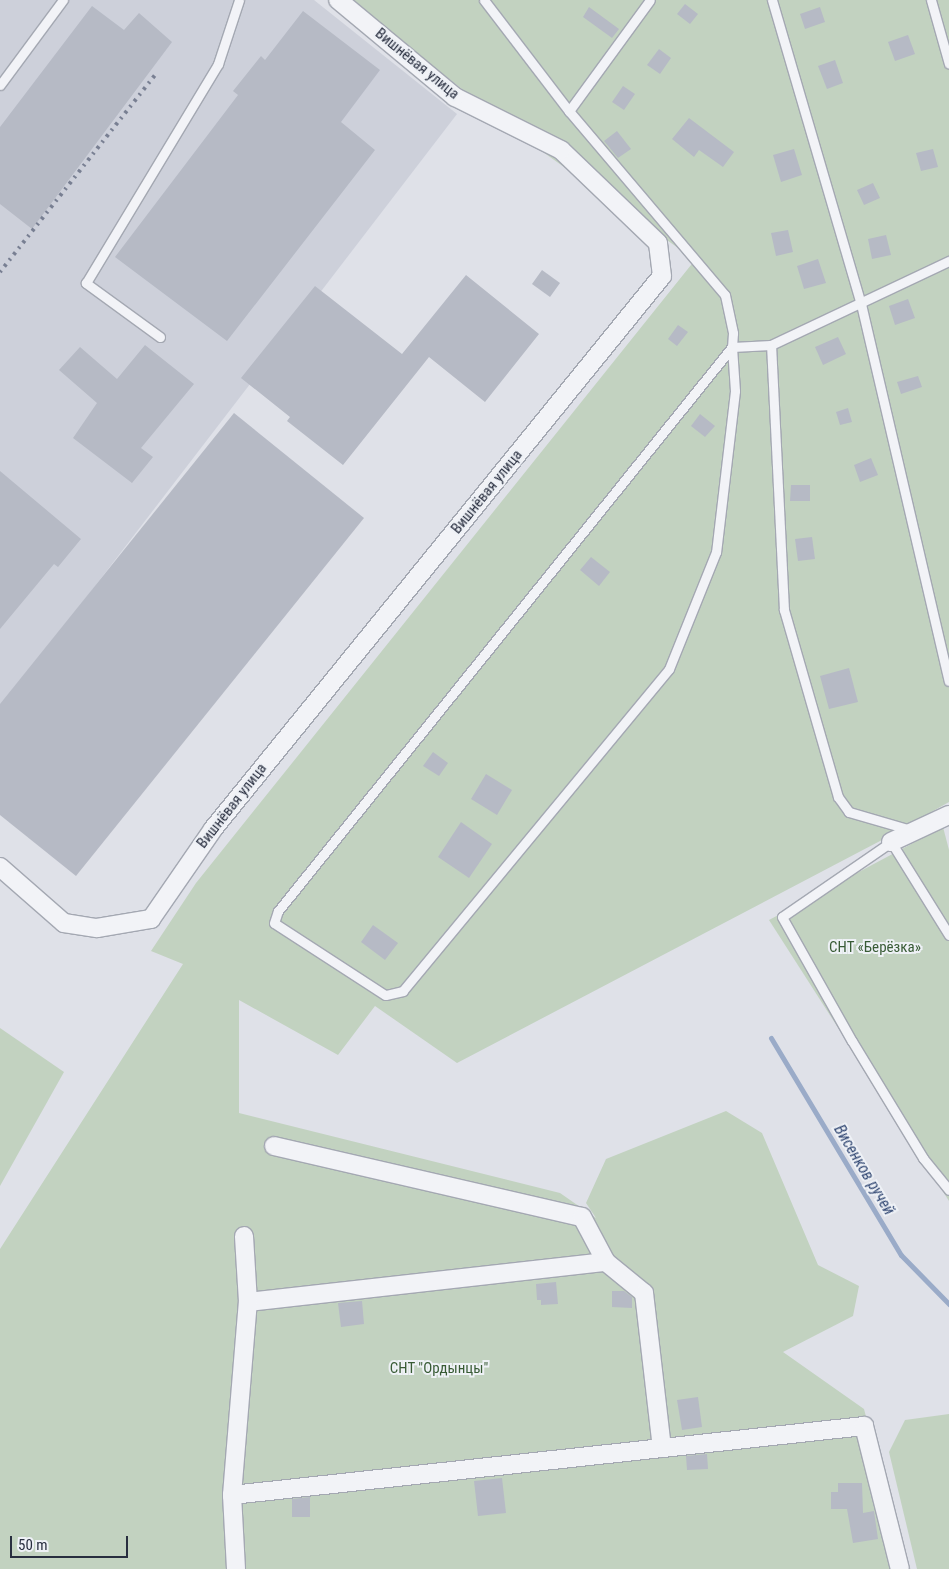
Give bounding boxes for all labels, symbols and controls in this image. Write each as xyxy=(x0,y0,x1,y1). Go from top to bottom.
street label: Вишнёвая улица xyxy=(371,25,463,103)
street label: Вишнёвая улица xyxy=(448,446,526,538)
street label: Вишнёвая улица xyxy=(193,760,271,852)
park label: СНТ «Берёзка» xyxy=(829,939,921,957)
water label: Висенков ручей xyxy=(830,1121,898,1219)
park label: СНТ "Ордынцы" xyxy=(390,1360,488,1378)
scale bar xyxy=(12,1526,130,1558)
text: 50 m xyxy=(18,1536,48,1554)

